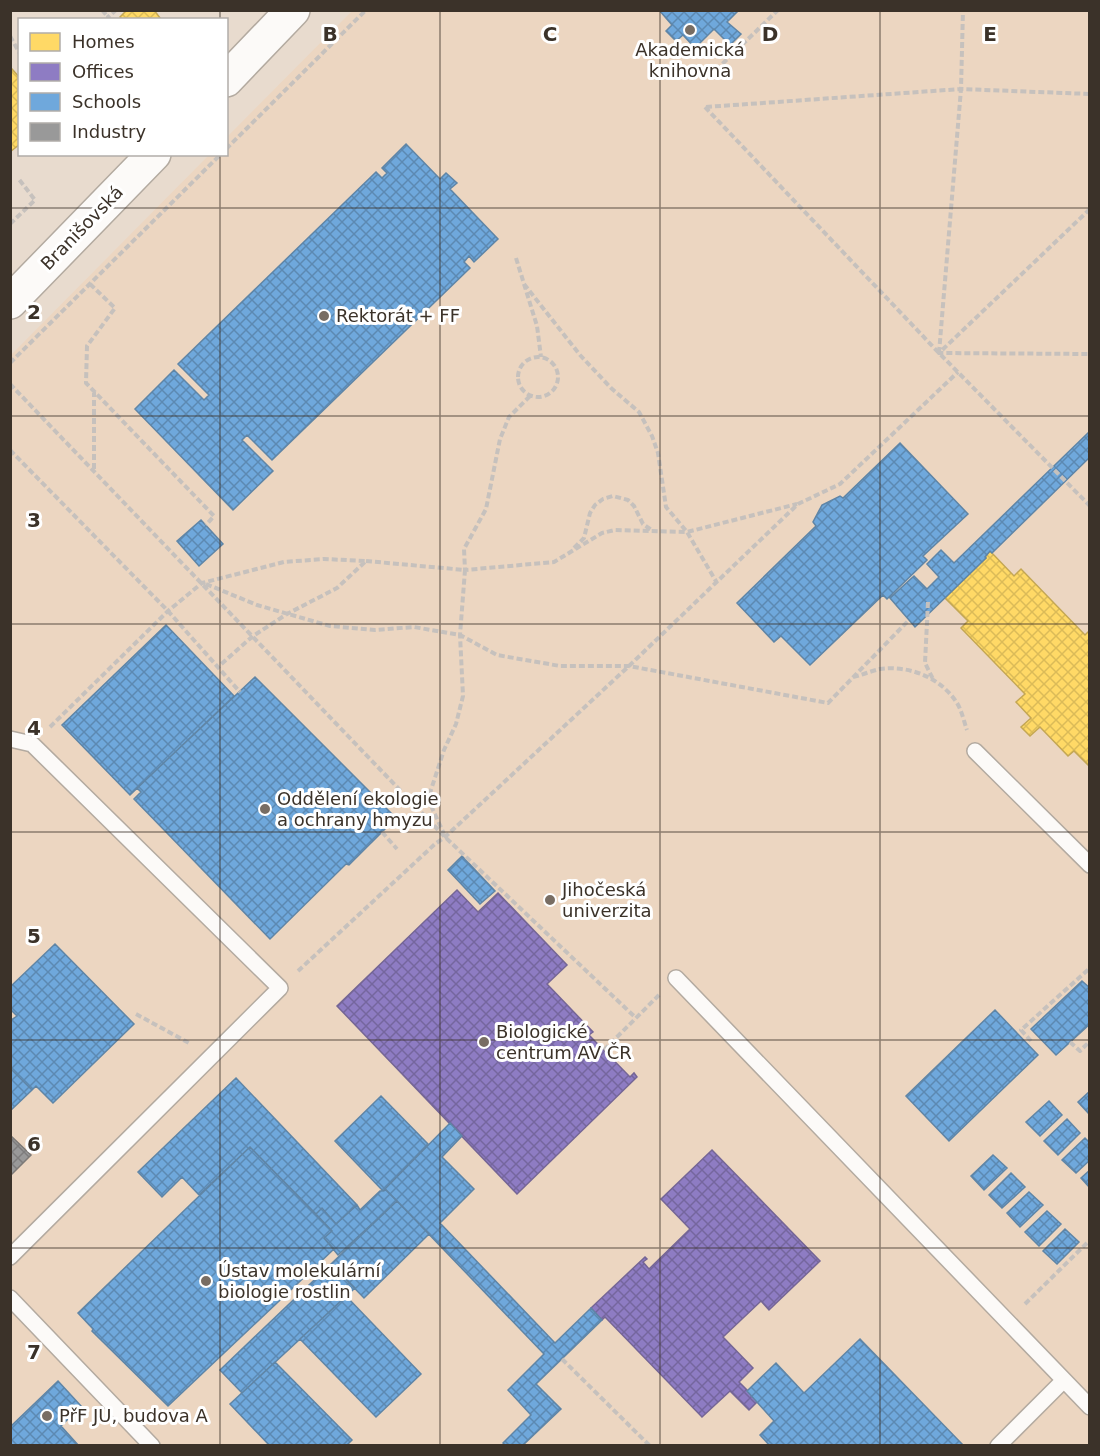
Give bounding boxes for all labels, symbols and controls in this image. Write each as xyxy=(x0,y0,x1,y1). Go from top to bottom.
legend xyxy=(18,18,228,156)
text: B xyxy=(322,22,338,46)
text: C xyxy=(543,22,557,46)
text: D xyxy=(762,22,778,46)
text: E xyxy=(983,22,997,46)
marker: Akademická knihovna xyxy=(683,23,697,37)
text: Homes xyxy=(72,31,135,52)
place label: Akademická knihovna xyxy=(635,39,745,81)
text: Offices xyxy=(72,61,134,82)
text: Schools xyxy=(72,91,141,112)
text: Industry xyxy=(72,121,146,142)
street label: Branišovská xyxy=(36,181,127,274)
text: 2 xyxy=(27,300,41,324)
place label: Rektorát + FF xyxy=(336,305,460,326)
marker: Rektorát + FF xyxy=(317,309,331,323)
text: 3 xyxy=(27,508,41,532)
text: 4 xyxy=(27,716,41,740)
place label: Oddělení ekologie a ochrany hmyzu xyxy=(277,788,439,830)
marker: Oddělení ekologie a ochrany hmyzu xyxy=(258,802,272,816)
place label: Jihočeská univerzita xyxy=(561,879,651,921)
marker: Jihočeská univerzita xyxy=(543,893,557,907)
text: 5 xyxy=(27,924,41,948)
place label: Biologické centrum AV ČR xyxy=(496,1021,632,1063)
marker: Biologické centrum AV ČR xyxy=(477,1035,491,1049)
text: 6 xyxy=(27,1132,41,1156)
place label: Ústav molekulární biologie rostlin xyxy=(218,1260,381,1302)
marker: Ústav molekulární biologie rostlin xyxy=(199,1274,213,1288)
text: 7 xyxy=(27,1340,41,1364)
place label: PřF JU, budova A xyxy=(59,1405,209,1426)
marker: PřF JU, budova A xyxy=(40,1409,54,1423)

